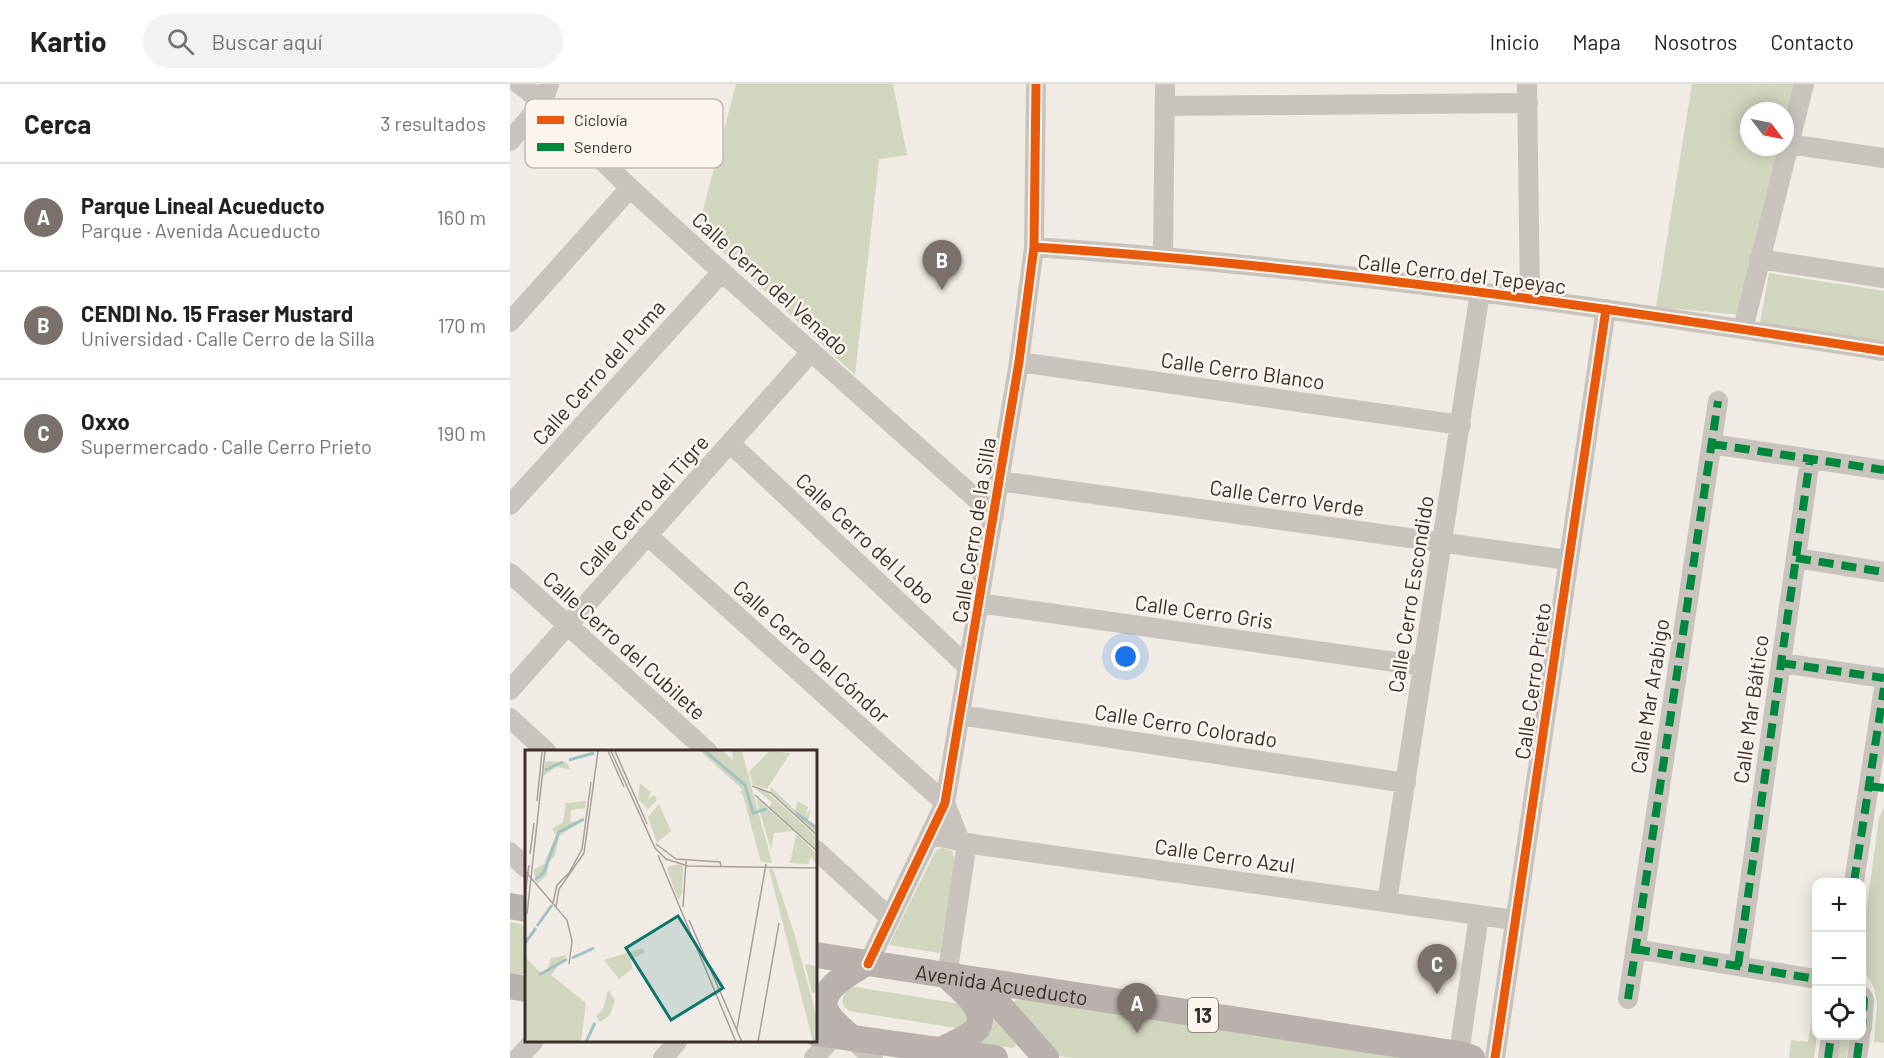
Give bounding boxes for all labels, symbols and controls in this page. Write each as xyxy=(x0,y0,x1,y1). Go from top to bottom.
search box xyxy=(143,14,563,68)
text: Kartio xyxy=(30,24,107,58)
icon: search xyxy=(164,25,197,58)
text: Buscar aquí xyxy=(212,28,322,54)
text: Inicio xyxy=(1490,29,1540,54)
text: Mapa xyxy=(1573,29,1621,54)
text: Nosotros xyxy=(1654,29,1737,54)
text: Contacto xyxy=(1770,29,1854,54)
legend xyxy=(525,99,723,168)
north arrow xyxy=(1740,102,1794,156)
text: Cerca xyxy=(24,108,91,139)
text: Ciclovía xyxy=(574,110,627,129)
text: 3 resultados xyxy=(380,111,486,135)
text: Sendero xyxy=(574,137,632,156)
text: Parque Lineal Acueducto xyxy=(81,192,325,218)
text: A xyxy=(37,205,50,229)
text: 160 m xyxy=(437,205,486,229)
street label: Calle Cerro del Venado xyxy=(687,206,855,360)
text: Parque · Avenida Acueducto xyxy=(81,218,321,242)
pin: B xyxy=(922,240,962,290)
street label: Calle Cerro del Tepeyac xyxy=(1356,248,1568,298)
street label: Calle Cerro del Puma xyxy=(526,294,670,450)
text: CENDI No. 15 Fraser Mustard xyxy=(81,300,353,326)
text: B xyxy=(37,313,50,337)
text: 170 m xyxy=(438,313,486,337)
text: Universidad · Calle Cerro de la Silla xyxy=(81,326,375,350)
street label: Calle Cerro Blanco xyxy=(1159,346,1327,394)
text: Oxxo xyxy=(81,408,130,434)
text: C xyxy=(37,421,50,445)
text: 190 m xyxy=(437,421,486,445)
street label: Calle Cerro del Tigre xyxy=(573,429,713,581)
text: Supermercado · Calle Cerro Prieto xyxy=(81,434,372,458)
street label: Calle Cerro de la Silla xyxy=(946,435,1000,625)
street label: Calle Cerro del Lobo xyxy=(791,467,941,609)
street label: Calle Cerro Verde xyxy=(1208,474,1366,520)
street label: Calle Cerro Escondido xyxy=(1382,494,1438,694)
street label: Calle Cerro del Cubilete xyxy=(539,565,711,725)
street label: Calle Cerro Del Cóndor xyxy=(729,574,896,728)
street label: Calle Cerro Gris xyxy=(1133,589,1275,633)
street label: Calle Cerro Prieto xyxy=(1509,601,1555,761)
street label: Calle Mar Arabigo xyxy=(1624,617,1674,775)
street label: Calle Mar Báltico xyxy=(1727,633,1773,785)
your location xyxy=(1111,642,1140,671)
street label: Calle Cerro Colorado xyxy=(1093,698,1279,752)
inset map xyxy=(525,750,818,1043)
street label: Calle Cerro Azul xyxy=(1153,833,1297,877)
map controls xyxy=(1812,878,1866,1040)
button: + xyxy=(1812,878,1866,932)
button: − xyxy=(1812,932,1866,986)
pin: C xyxy=(1418,944,1456,994)
street label: Avenida Acueducto xyxy=(914,958,1090,1009)
pin: A xyxy=(1118,984,1156,1033)
button: locate xyxy=(1812,986,1866,1040)
road number: 13 xyxy=(1188,998,1218,1032)

